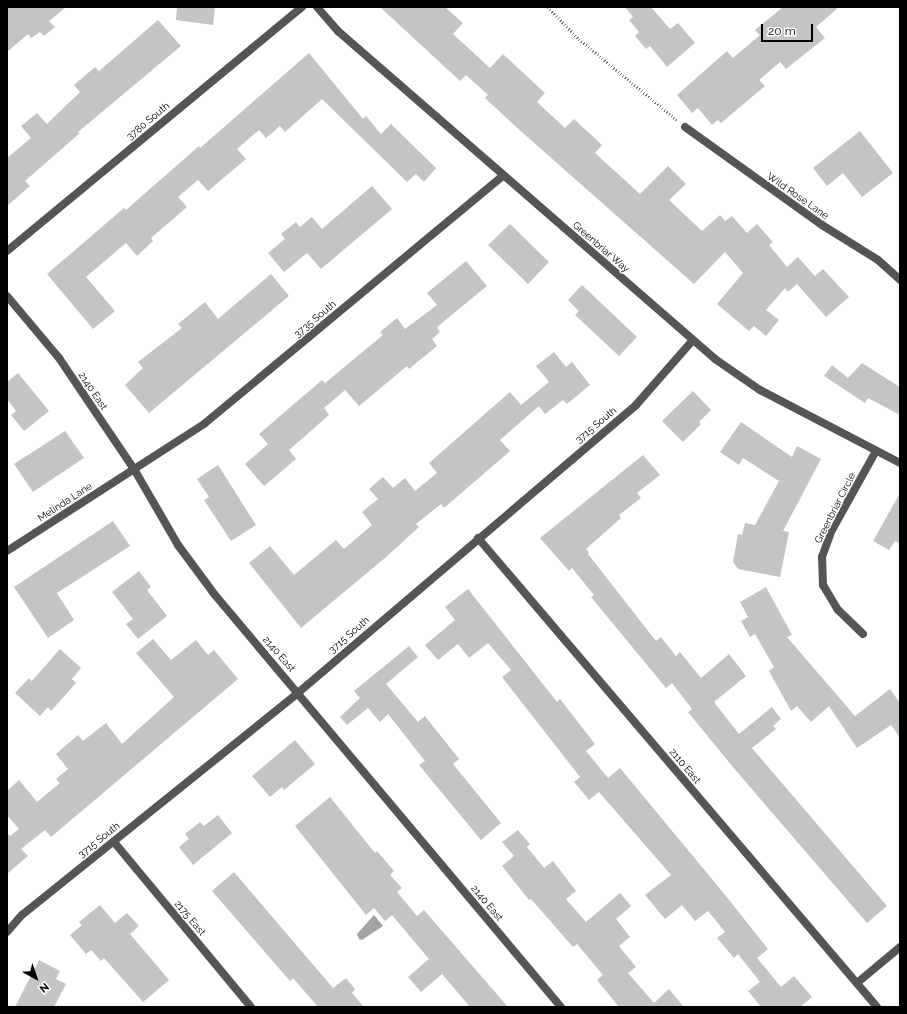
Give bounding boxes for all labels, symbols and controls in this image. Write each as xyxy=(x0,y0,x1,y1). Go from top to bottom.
scale bar xyxy=(763,16,815,42)
text: 20 m xyxy=(768,24,796,38)
street label: 3780 South xyxy=(124,100,172,142)
street label: Wild Rose Lane xyxy=(765,170,831,222)
street label: Greenbriar Way xyxy=(570,219,632,275)
street label: 3735 South xyxy=(292,298,338,340)
street label: 2140 East xyxy=(76,370,110,412)
street label: 3715 South xyxy=(573,404,619,446)
street label: Greenbriar Circle xyxy=(812,471,858,545)
street label: Melinda Lane xyxy=(36,480,94,524)
street label: 3715 South xyxy=(326,614,372,656)
street label: 2140 East xyxy=(260,634,298,674)
street label: 2110 East xyxy=(667,746,703,786)
street label: 3715 South xyxy=(76,820,122,860)
street label: 2140 East xyxy=(468,883,506,923)
street label: 2175 East xyxy=(172,898,208,938)
north arrow xyxy=(16,958,56,998)
text: N xyxy=(37,980,51,995)

